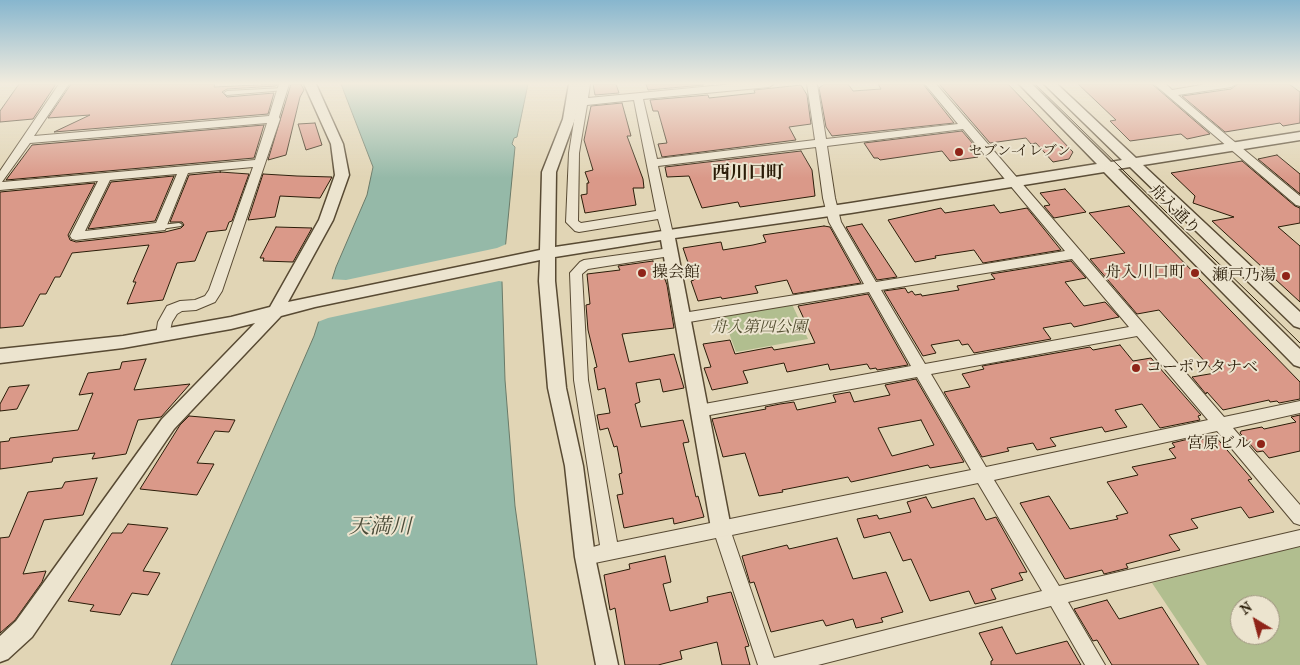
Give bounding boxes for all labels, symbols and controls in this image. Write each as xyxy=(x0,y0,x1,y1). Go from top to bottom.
place label: セブン-イレブン xyxy=(969,144,1071,160)
marker: セブン-イレブン xyxy=(953,146,965,158)
district label: 西川口町 xyxy=(712,163,784,185)
street label: 舟入通り xyxy=(1145,181,1203,239)
place label: 操会館 xyxy=(652,263,700,283)
place label: 舟入川口町 xyxy=(1105,263,1185,283)
place label: 瀬戸乃湯 xyxy=(1212,266,1276,286)
marker: 操会館 xyxy=(636,267,648,279)
marker: 舟入川口町 xyxy=(1189,267,1201,279)
marker: 瀬戸乃湯 xyxy=(1280,270,1292,282)
park label: 舟入第四公園 xyxy=(711,318,807,338)
place label: コーポワタナベ xyxy=(1146,358,1258,378)
marker: コーポワタナベ xyxy=(1130,362,1142,374)
place label: 宮原ビル xyxy=(1187,434,1251,454)
marker: 宮原ビル xyxy=(1255,438,1267,450)
water label: 天満川 xyxy=(349,515,411,541)
north arrow xyxy=(1230,595,1280,645)
text: N xyxy=(1237,598,1256,618)

